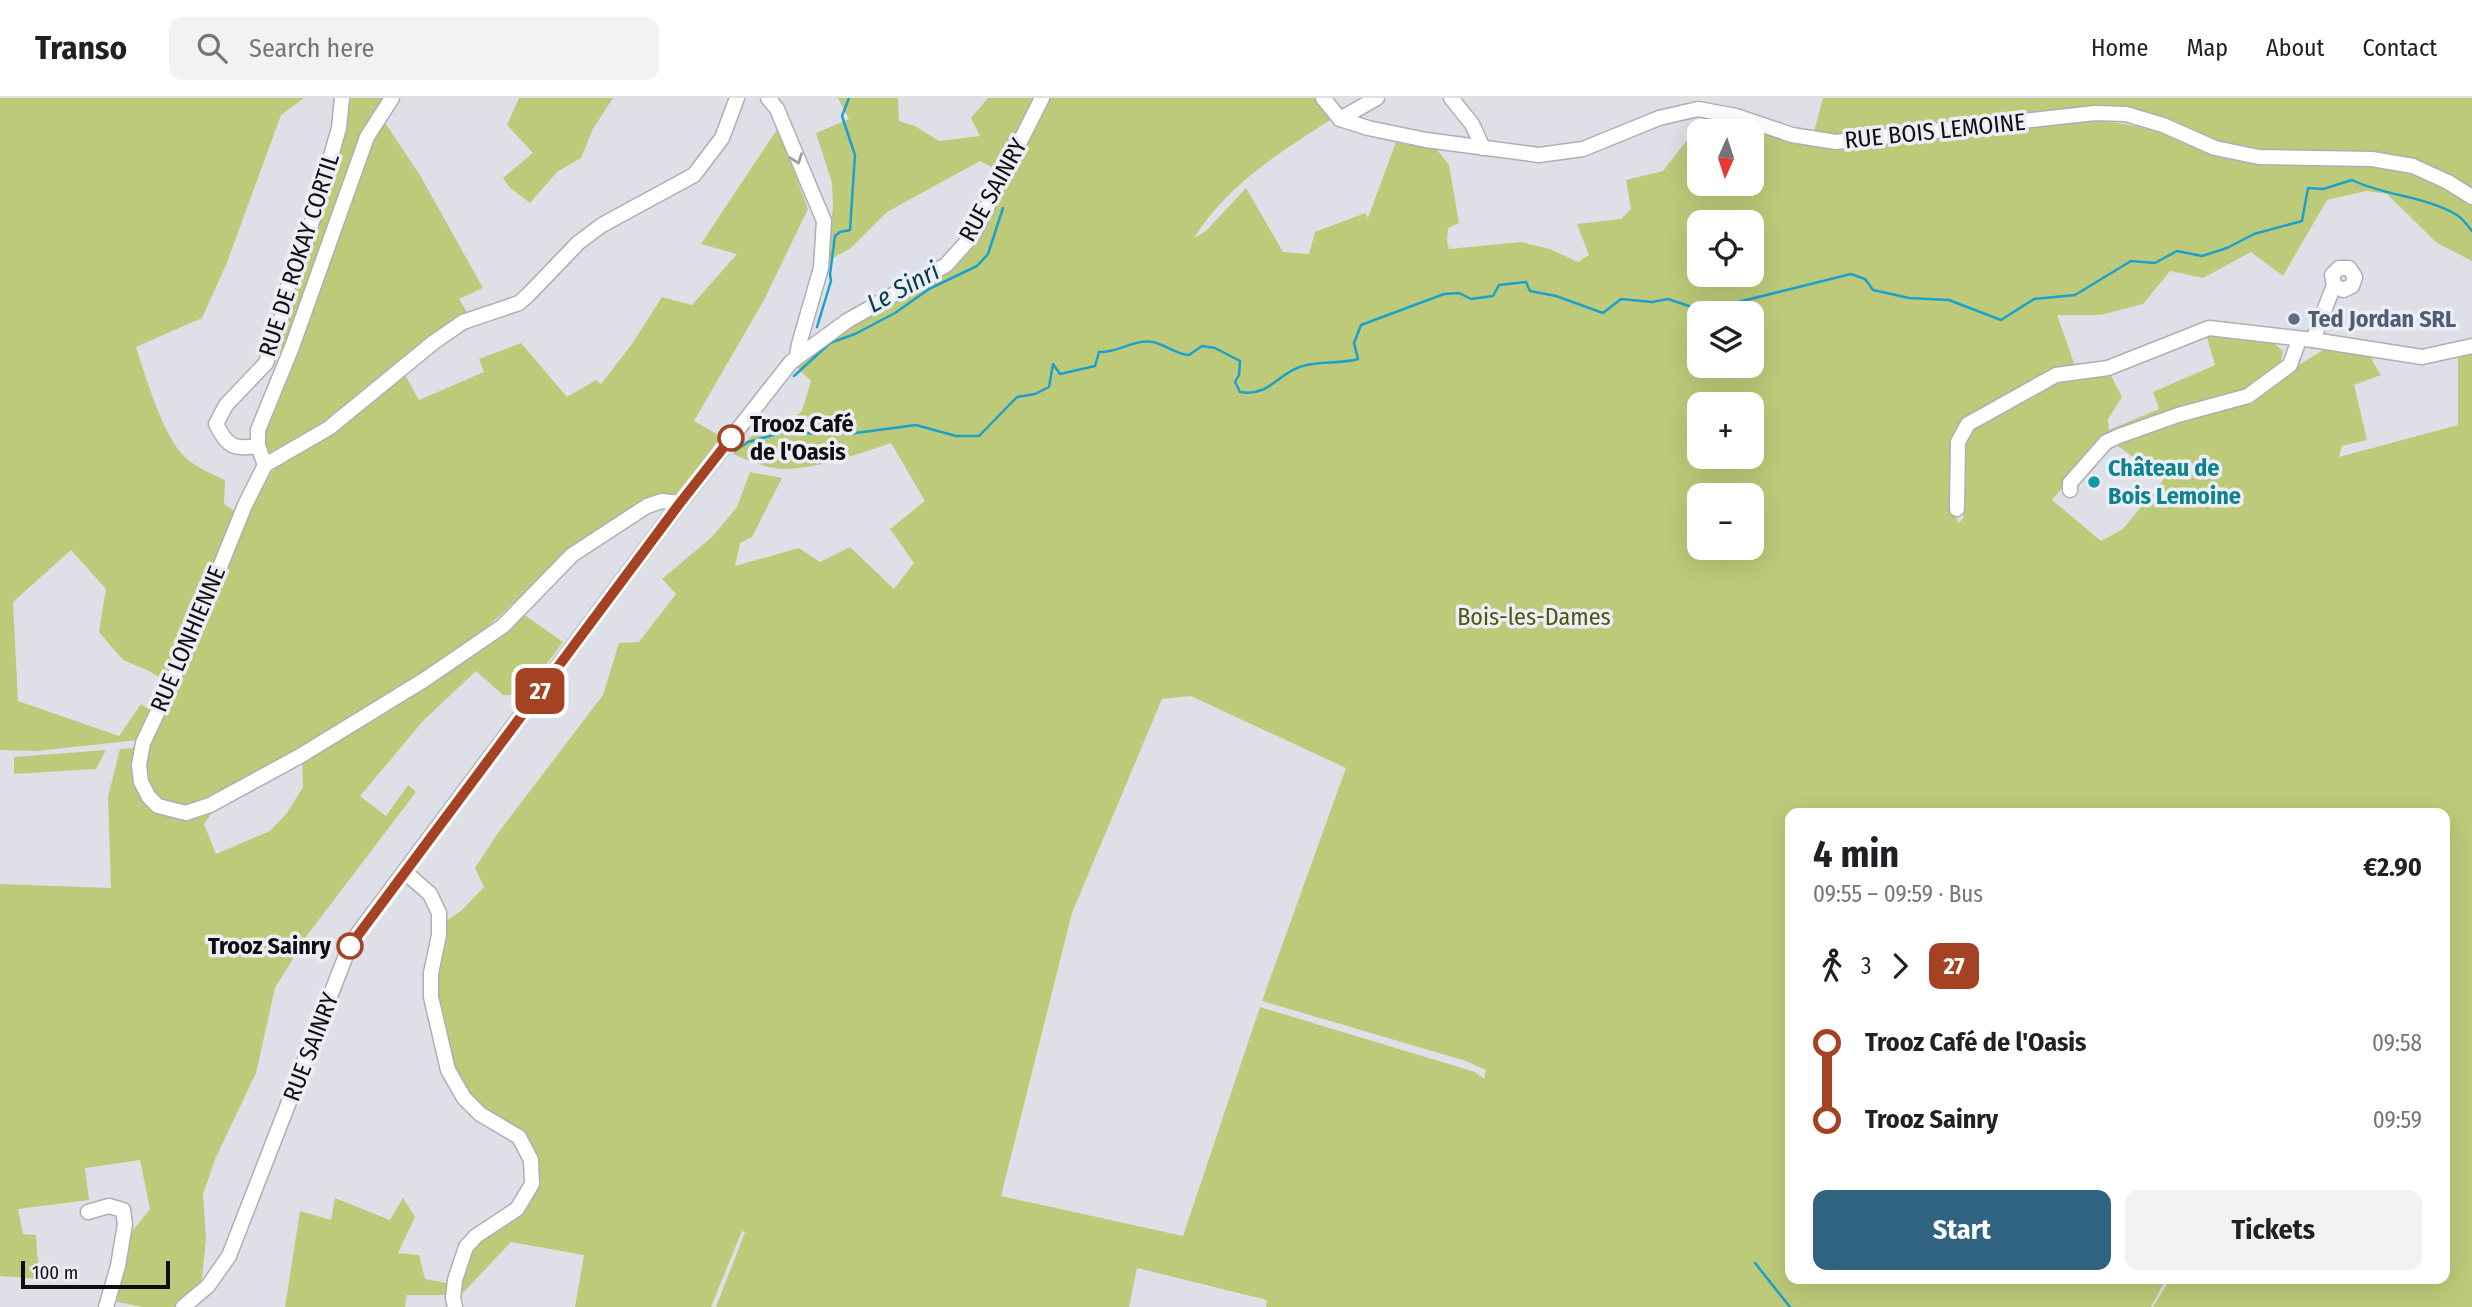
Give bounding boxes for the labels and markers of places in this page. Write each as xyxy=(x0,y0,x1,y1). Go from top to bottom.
place label: Ted Jordan SRL xyxy=(2308,305,2456,333)
marker: Ted Jordan SRL xyxy=(2286,311,2302,327)
place label: Trooz Café de l'Oasis xyxy=(750,410,854,466)
marker: Trooz Café de l'Oasis xyxy=(718,425,744,451)
place label: Château de Bois Lemoine xyxy=(2108,454,2241,510)
marker: Château de Bois Lemoine xyxy=(2086,474,2102,490)
place label: Trooz Sainry xyxy=(208,932,332,960)
marker: Trooz Sainry xyxy=(337,933,363,959)

